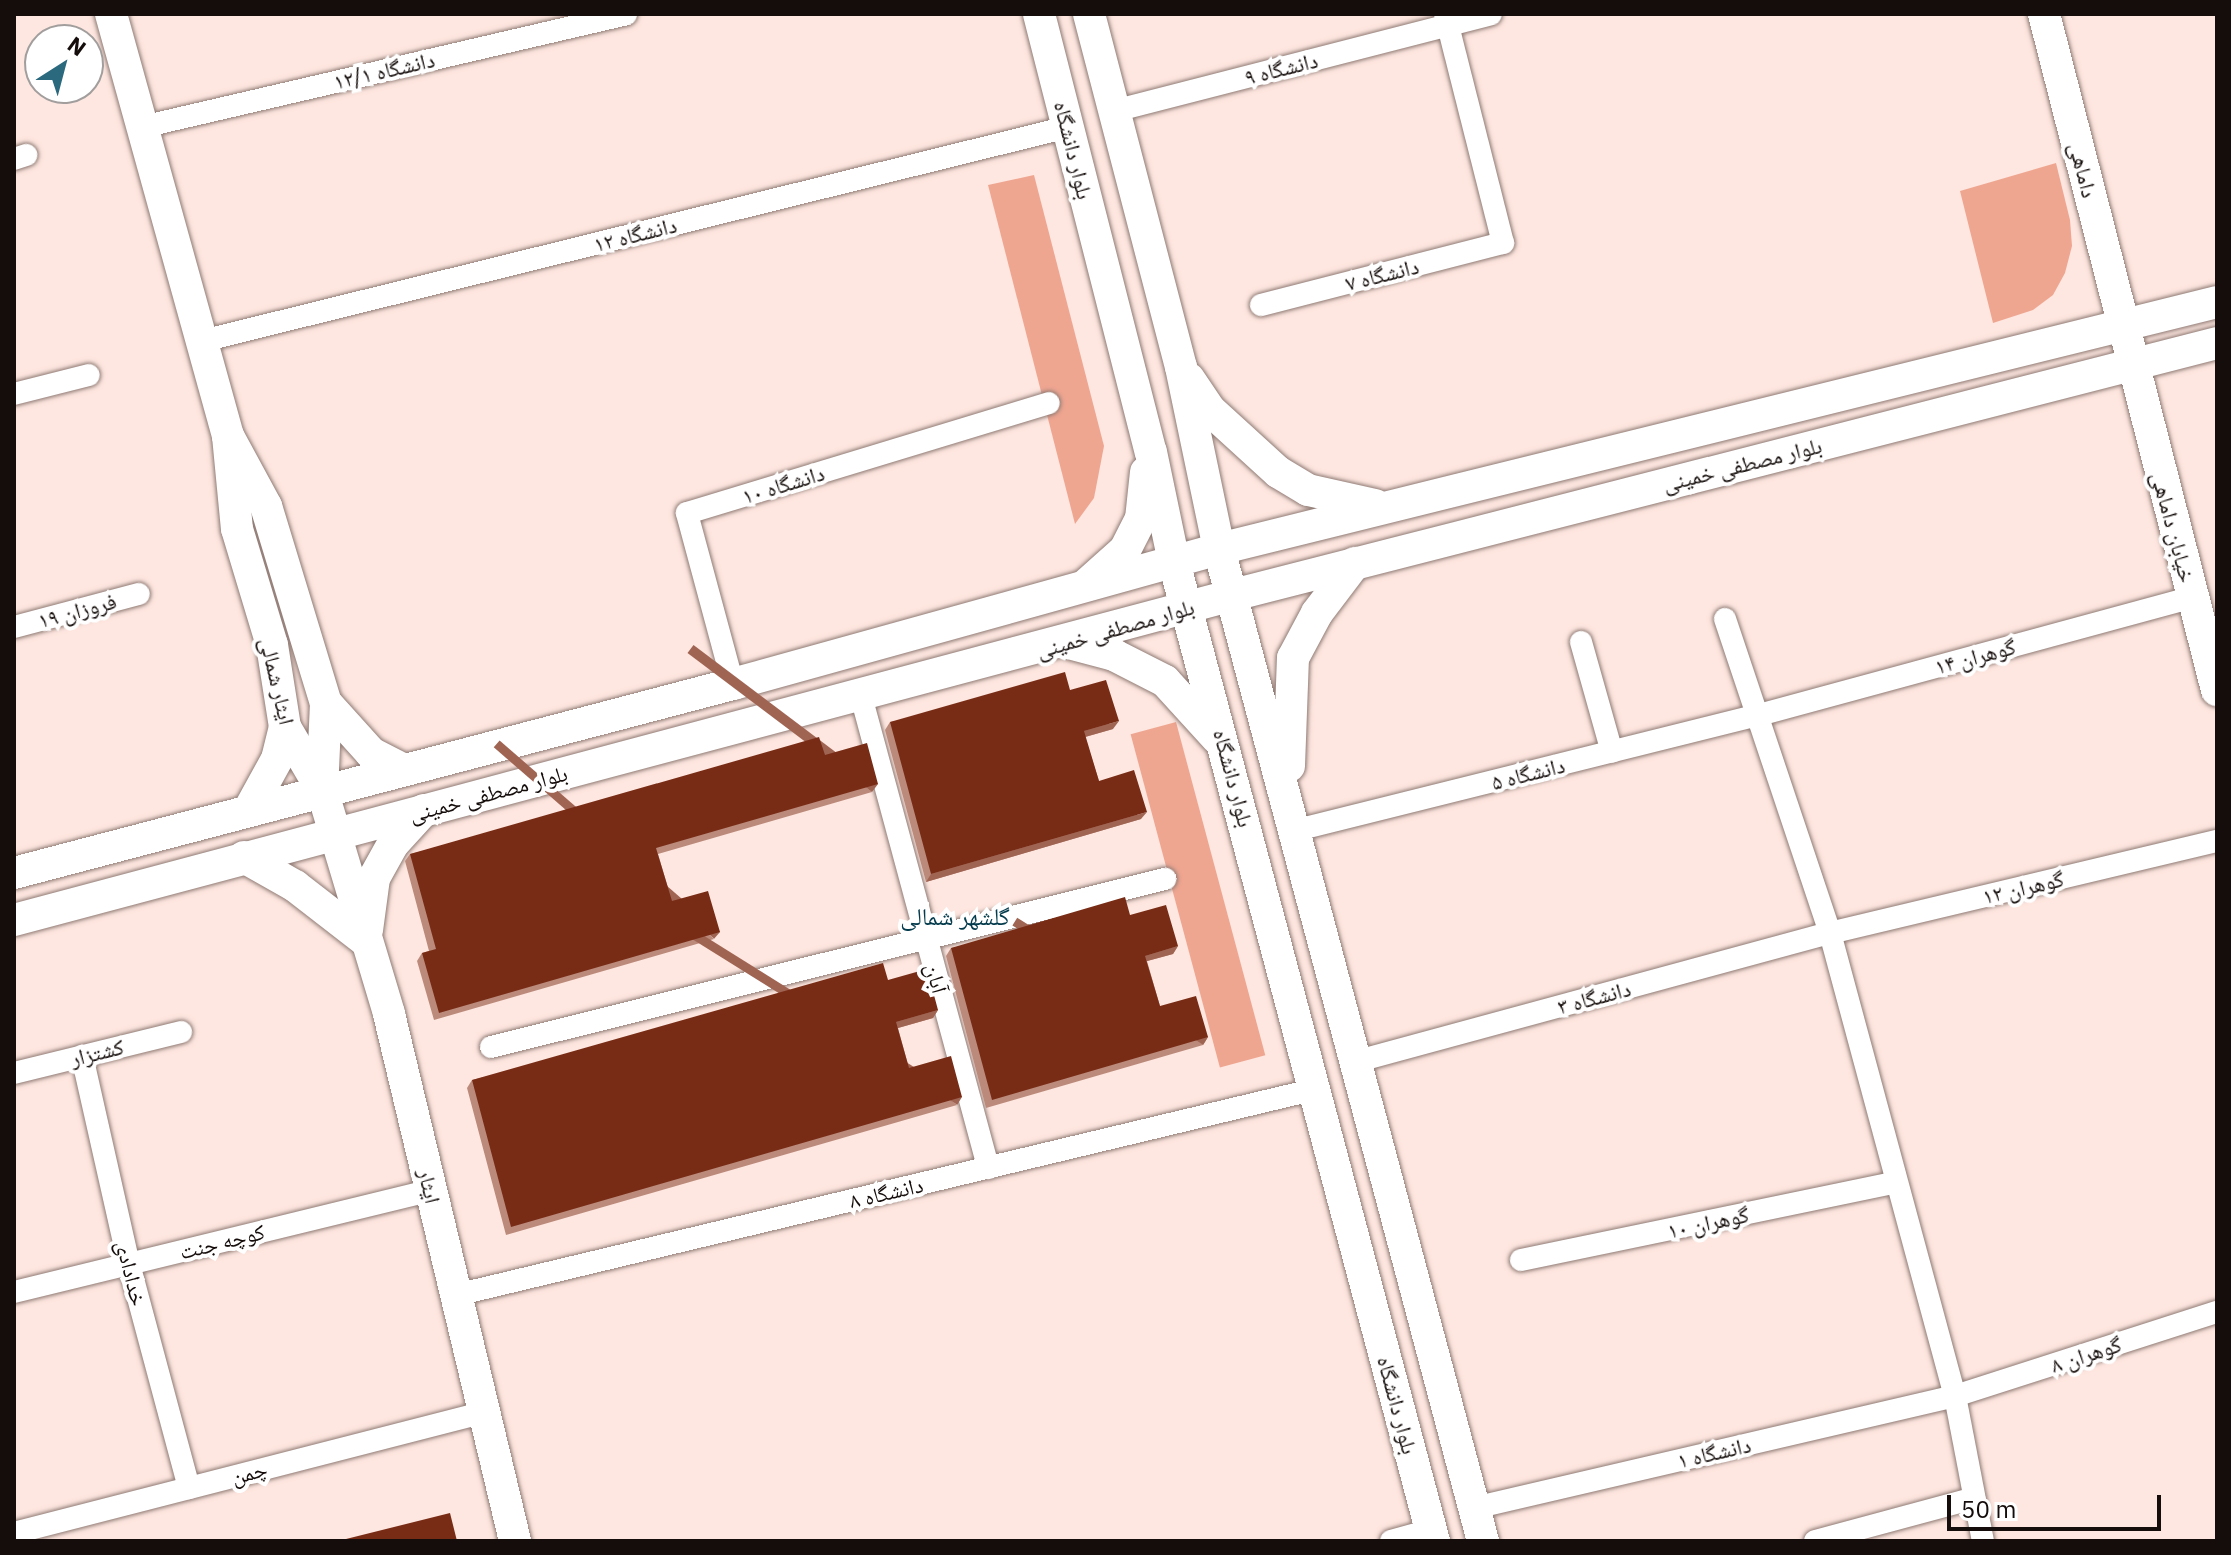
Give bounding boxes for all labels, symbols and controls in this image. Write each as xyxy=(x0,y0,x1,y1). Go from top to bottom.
north arrow xyxy=(24,24,104,104)
text: N xyxy=(62,29,92,62)
street label: دانشگاه ۱۲/۱ xyxy=(331,46,437,94)
street label: دانشگاه ۹ xyxy=(1242,46,1320,90)
street label: بلوار دانشگاه xyxy=(1049,98,1099,202)
street label: داماهی xyxy=(2064,140,2104,200)
street label: دانشگاه ۱۲ xyxy=(591,211,679,257)
street label: دانشگاه ۷ xyxy=(1343,252,1421,296)
street label: بلوار مصطفی خمینی xyxy=(1660,431,1824,497)
street label: دانشگاه ۱۰ xyxy=(739,459,827,509)
street label: خیابان داماهی xyxy=(2147,469,2201,585)
street label: فروزان ۱۹ xyxy=(35,587,119,633)
street label: بلوار مصطفی خمینی xyxy=(1033,593,1197,663)
street label: گوهران ۱۴ xyxy=(1932,633,2018,679)
street label: ایثار شمالی xyxy=(255,635,301,727)
street label: بلوار دانشگاه xyxy=(1208,726,1260,830)
street label: دانشگاه ۵ xyxy=(1489,751,1567,795)
street label: بلوار مصطفی خمینی xyxy=(406,759,570,827)
street label: گوهران ۱۲ xyxy=(1980,865,2066,909)
district label: گلشهر شمالی xyxy=(900,903,1010,931)
street label: آبان xyxy=(920,960,954,996)
street label: دانشگاه ۳ xyxy=(1555,975,1633,1019)
street label: کشتزار xyxy=(67,1033,127,1071)
street label: ایثار xyxy=(413,1166,447,1206)
street label: دانشگاه ۸ xyxy=(847,1171,925,1213)
street label: گوهران ۱۰ xyxy=(1665,1201,1751,1243)
street label: کوچه جنت xyxy=(177,1218,267,1264)
street label: خدادادی xyxy=(111,1237,153,1309)
street label: گوهران ۸ xyxy=(2047,1330,2125,1378)
street label: بلوار دانشگاه xyxy=(1372,1353,1424,1457)
street label: دانشگاه ۱ xyxy=(1675,1431,1753,1473)
street label: چمن xyxy=(228,1455,270,1489)
scale bar xyxy=(1951,1479,2165,1529)
text: 50 m xyxy=(1961,1493,2016,1525)

